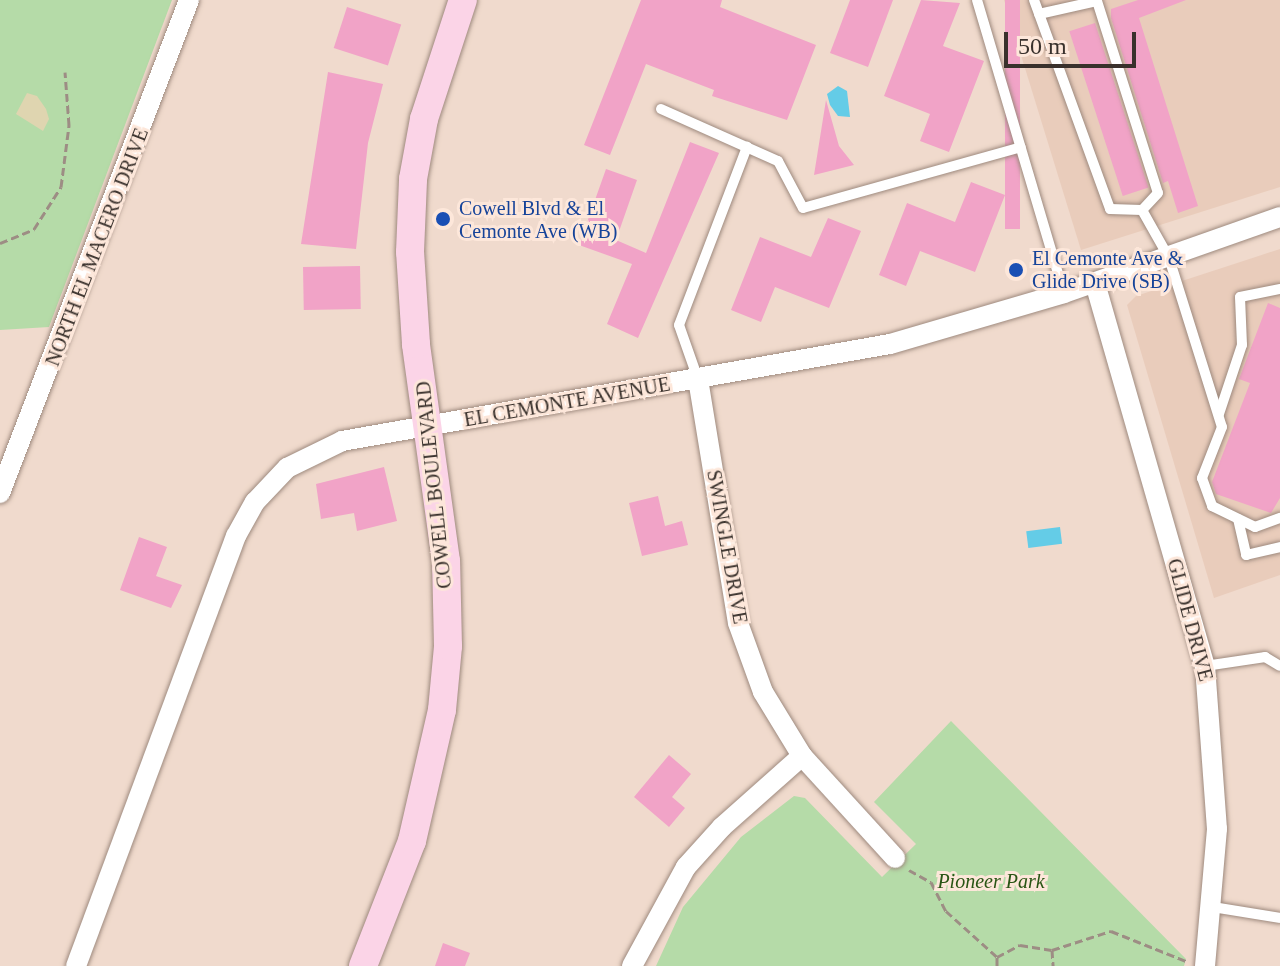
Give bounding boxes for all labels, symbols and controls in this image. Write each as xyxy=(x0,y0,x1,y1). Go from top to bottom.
scale bar xyxy=(1008,16,1140,66)
text: 50 m xyxy=(1018,33,1067,59)
street label: NORTH EL MACERO DRIVE xyxy=(40,124,154,370)
place label: Cowell Blvd & El Cemonte Ave (WB) xyxy=(459,196,619,243)
marker: Cowell Blvd & El Cemonte Ave (WB) xyxy=(434,210,452,228)
place label: El Cemonte Ave & Glide Drive (SB) xyxy=(1032,246,1184,293)
marker: El Cemonte Ave & Glide Drive (SB) xyxy=(1007,261,1025,279)
street label: EL CEMONTE AVENUE xyxy=(461,372,673,432)
street label: COWELL BOULEVARD xyxy=(411,380,457,590)
street label: SWINGLE DRIVE xyxy=(702,468,752,626)
street label: GLIDE DRIVE xyxy=(1162,556,1218,684)
park label: Pioneer Park xyxy=(937,869,1045,893)

